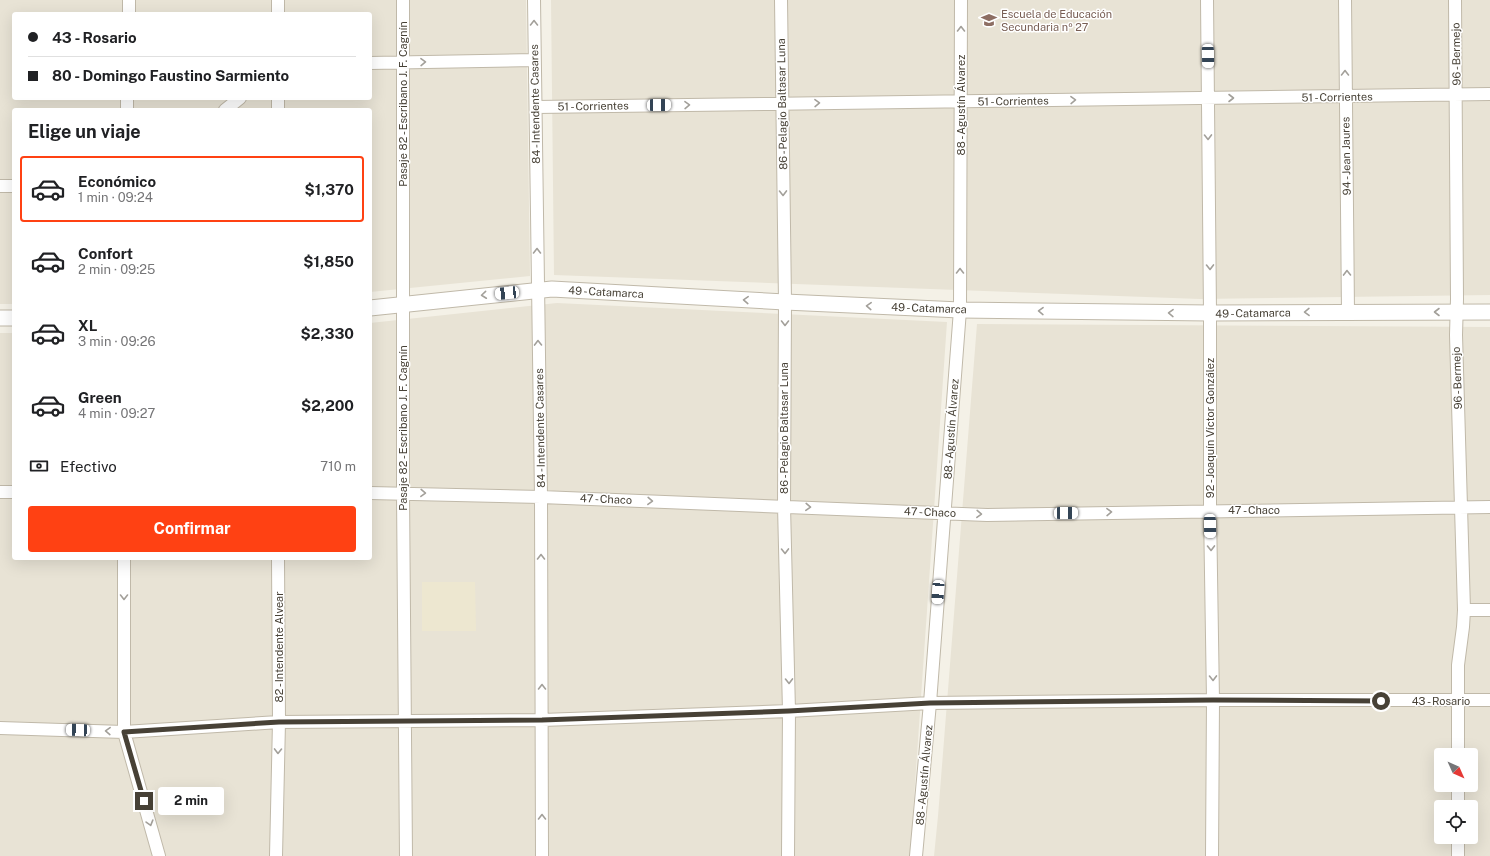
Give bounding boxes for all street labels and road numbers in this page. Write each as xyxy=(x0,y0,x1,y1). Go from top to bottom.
street label: Pasaje 82 - Escribano J. F. Cagnín xyxy=(397,21,409,187)
street label: 96 - Bermejo xyxy=(1449,22,1463,86)
street label: 86 - Pelagio Baltasar Luna xyxy=(775,38,789,170)
street label: 84 - Intendente Casares xyxy=(528,44,542,164)
street label: 88 - Agustín Álvarez xyxy=(954,55,967,155)
street label: 51 - Corrientes xyxy=(1301,90,1373,104)
street label: 51 - Corrientes xyxy=(977,94,1049,108)
street label: 51 - Corrientes xyxy=(557,99,629,113)
street label: 94 - Jean Jaures xyxy=(1339,116,1353,195)
street label: 49 - Catamarca xyxy=(568,284,644,300)
street label: 49 - Catamarca xyxy=(891,301,967,315)
street label: 49 - Catamarca xyxy=(1215,306,1291,320)
street label: Pasaje 82 - Escribano J. F. Cagnín xyxy=(397,345,409,511)
street label: 96 - Bermejo xyxy=(1450,346,1464,410)
street label: 92 - Joaquín Víctor González xyxy=(1204,358,1216,498)
street label: 86 - Pelagio Baltasar Luna xyxy=(778,362,790,494)
street label: 84 - Intendente Casares xyxy=(533,368,547,488)
street label: 88 - Agustín Álvarez xyxy=(940,378,961,480)
street label: 47 - Chaco xyxy=(580,492,632,506)
street label: 47 - Chaco xyxy=(1228,504,1280,516)
street label: 47 - Chaco xyxy=(904,505,956,519)
street label: 82 - Intendente Alvear xyxy=(273,592,285,702)
street label: 43 - Rosario xyxy=(1412,695,1470,707)
street label: 88 - Agustín Álvarez xyxy=(913,724,934,826)

